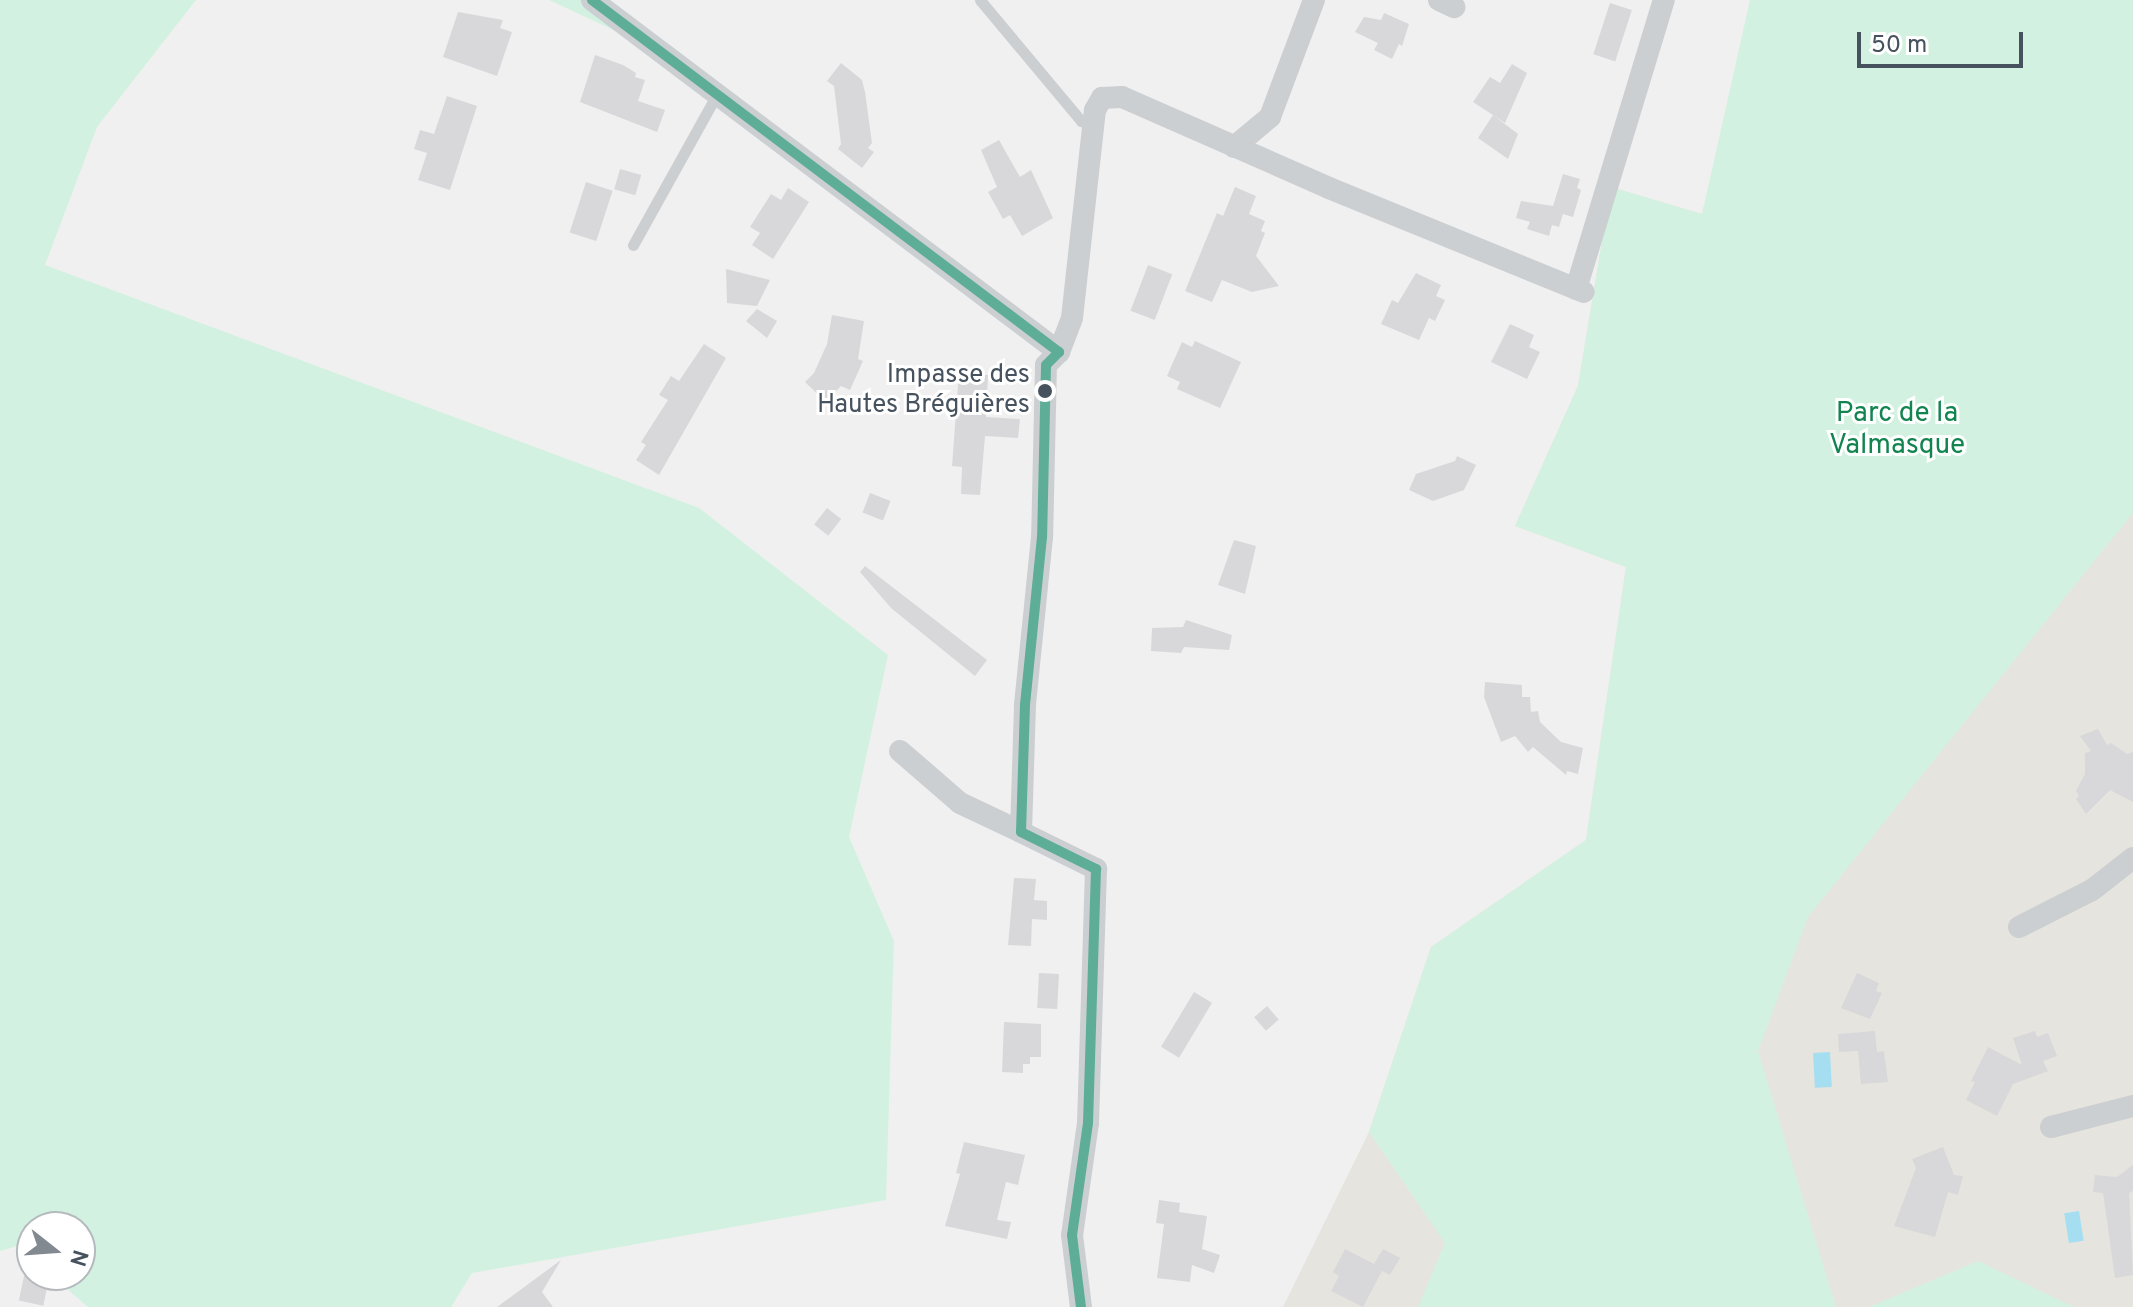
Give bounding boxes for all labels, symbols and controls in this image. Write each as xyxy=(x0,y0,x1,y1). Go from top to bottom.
scale bar xyxy=(1861,16,2027,66)
text: 50 m xyxy=(1871,31,1927,61)
place label: Impasse des Hautes Bréguières xyxy=(817,360,1030,422)
marker: Impasse des Hautes Bréguières xyxy=(1037,383,1053,399)
park label: Parc de la Valmasque xyxy=(1829,397,1965,463)
north arrow xyxy=(16,1211,96,1291)
text: N xyxy=(62,1246,93,1269)

